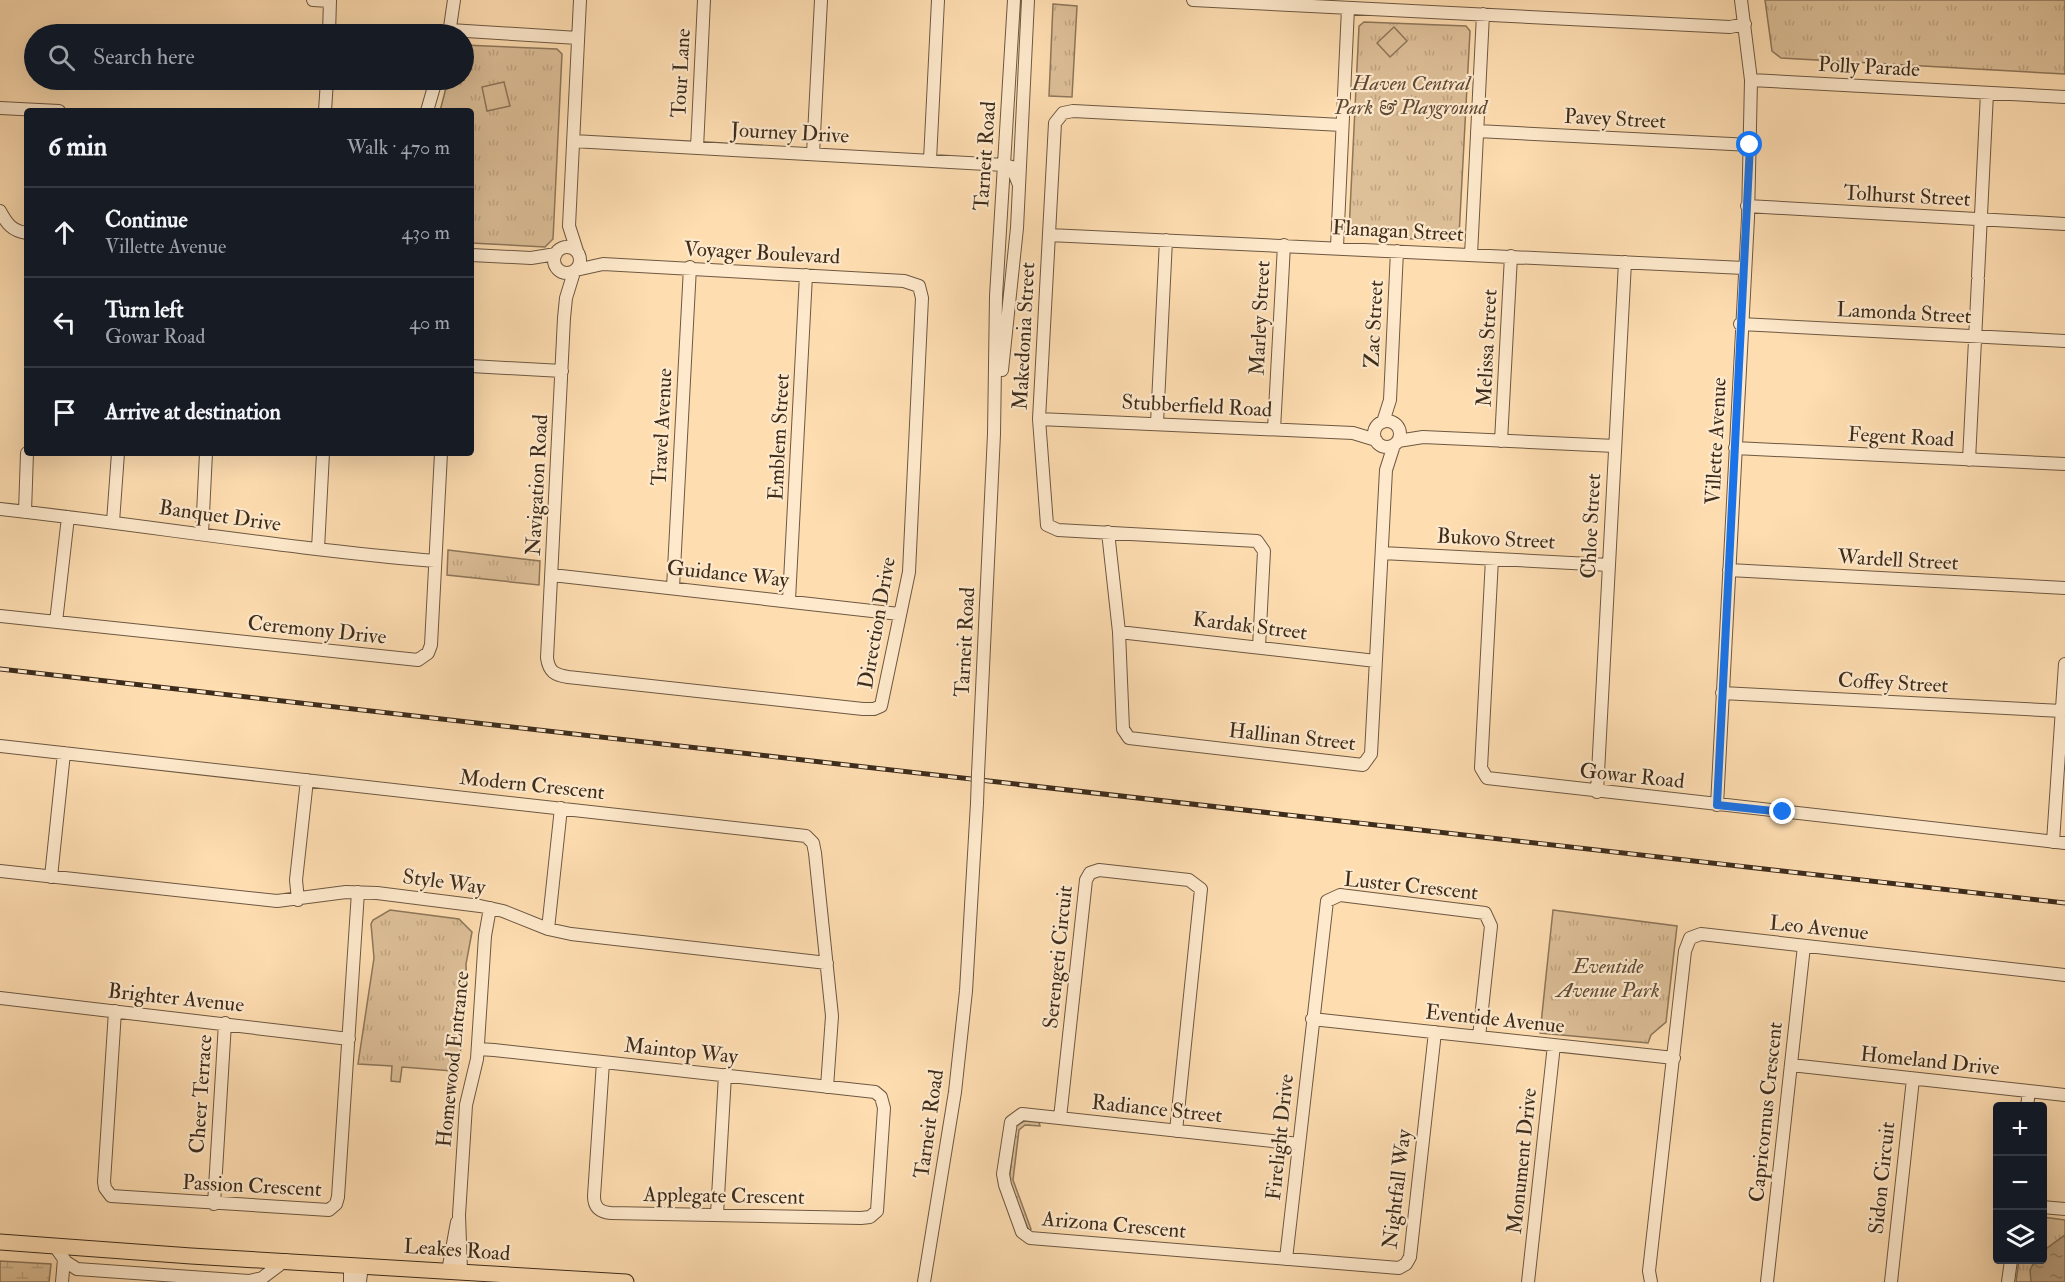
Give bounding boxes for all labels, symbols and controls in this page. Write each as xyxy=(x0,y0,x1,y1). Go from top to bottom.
search box xyxy=(24,24,474,90)
street label: Tour Lane xyxy=(665,27,697,118)
icon: search xyxy=(45,41,78,74)
text: Search here xyxy=(93,43,195,71)
street label: Polly Parade xyxy=(1817,51,1921,83)
park label: Haven Central Park & Playground xyxy=(1334,70,1489,121)
street label: Tarneit Road xyxy=(968,100,1002,212)
street label: Pavey Street xyxy=(1563,103,1667,135)
street label: Journey Drive xyxy=(729,116,850,150)
text: 6 min xyxy=(48,131,107,163)
route start xyxy=(1736,131,1762,157)
text: Walk · 470 m xyxy=(347,135,450,160)
street label: Tolhurst Street xyxy=(1843,179,1971,213)
text: Continue xyxy=(105,206,188,234)
street label: Flanagan Street xyxy=(1332,214,1465,248)
icon: ahead xyxy=(48,216,81,249)
text: 430 m xyxy=(402,220,450,245)
text: Villette Avenue xyxy=(105,234,226,259)
street label: Voyager Boulevard xyxy=(683,235,842,271)
street label: Marley Street xyxy=(1244,260,1276,376)
street label: Makedonia Street xyxy=(1007,261,1041,411)
street label: Zac Street xyxy=(1358,279,1390,369)
street label: Melissa Street xyxy=(1470,288,1504,408)
text: Turn left xyxy=(105,296,184,324)
street label: Lamonda Street xyxy=(1836,296,1972,330)
icon: left xyxy=(48,306,81,339)
text: 40 m xyxy=(409,310,450,335)
text: Gowar Road xyxy=(105,324,205,349)
street label: Travel Avenue xyxy=(645,367,679,486)
street label: Emblem Street xyxy=(762,373,796,501)
street label: Villette Avenue xyxy=(1699,376,1733,505)
street label: Stubberfield Road xyxy=(1121,389,1274,423)
icon: arrive xyxy=(48,396,81,429)
text: Arrive at destination xyxy=(105,398,281,426)
street label: Navigation Road xyxy=(520,413,554,556)
street label: Fegent Road xyxy=(1847,421,1955,453)
street label: Chloe Street xyxy=(1575,472,1607,579)
street label: Banquet Drive xyxy=(157,494,283,538)
street label: Bukovo Street xyxy=(1436,522,1556,556)
street label: Wardell Street xyxy=(1836,543,1959,577)
street label: Guidance Way xyxy=(666,554,791,594)
street label: Direction Drive xyxy=(852,555,902,691)
street label: Tarneit Road xyxy=(949,586,981,698)
street label: Kardak Street xyxy=(1191,606,1309,646)
street label: Ceremony Drive xyxy=(246,609,388,651)
street label: Coffey Street xyxy=(1837,667,1949,699)
street label: Hallinan Street xyxy=(1227,717,1357,757)
street label: Gowar Road xyxy=(1578,757,1686,795)
street label: Modern Crescent xyxy=(458,764,606,806)
route end xyxy=(1769,798,1795,824)
street label: Style Way xyxy=(401,863,488,901)
street label: Luster Crescent xyxy=(1343,866,1480,906)
street label: Serengeti Circuit xyxy=(1037,884,1079,1030)
street label: Leo Avenue xyxy=(1768,909,1870,947)
park label: Eventide Avenue Park xyxy=(1554,953,1660,1004)
street label: Homewood Entrance xyxy=(430,969,476,1148)
street label: Brighter Avenue xyxy=(107,977,246,1019)
street label: Eventide Avenue xyxy=(1424,998,1566,1040)
street label: Capricornus Crescent xyxy=(1743,1020,1789,1203)
street label: Maintop Way xyxy=(623,1032,740,1070)
street label: Cheer Terrace xyxy=(183,1033,219,1155)
street label: Homeland Drive xyxy=(1859,1040,2001,1082)
street label: Tarneit Road xyxy=(908,1067,950,1180)
street label: Firelight Drive xyxy=(1260,1072,1300,1201)
street label: Monument Drive xyxy=(1501,1086,1543,1235)
street label: Radiance Street xyxy=(1090,1089,1224,1129)
map controls xyxy=(1993,1102,2047,1264)
button: + xyxy=(1993,1102,2047,1156)
street label: Sidon Circuit xyxy=(1863,1120,1901,1236)
street label: Nightfall Way xyxy=(1376,1127,1418,1250)
button: − xyxy=(1993,1156,2047,1210)
street label: Passion Crescent xyxy=(182,1169,322,1203)
street label: Applegate Crescent xyxy=(642,1181,805,1211)
street label: Arizona Crescent xyxy=(1040,1205,1187,1245)
button: layers xyxy=(1993,1210,2047,1264)
street label: Leakes Road xyxy=(403,1233,512,1267)

